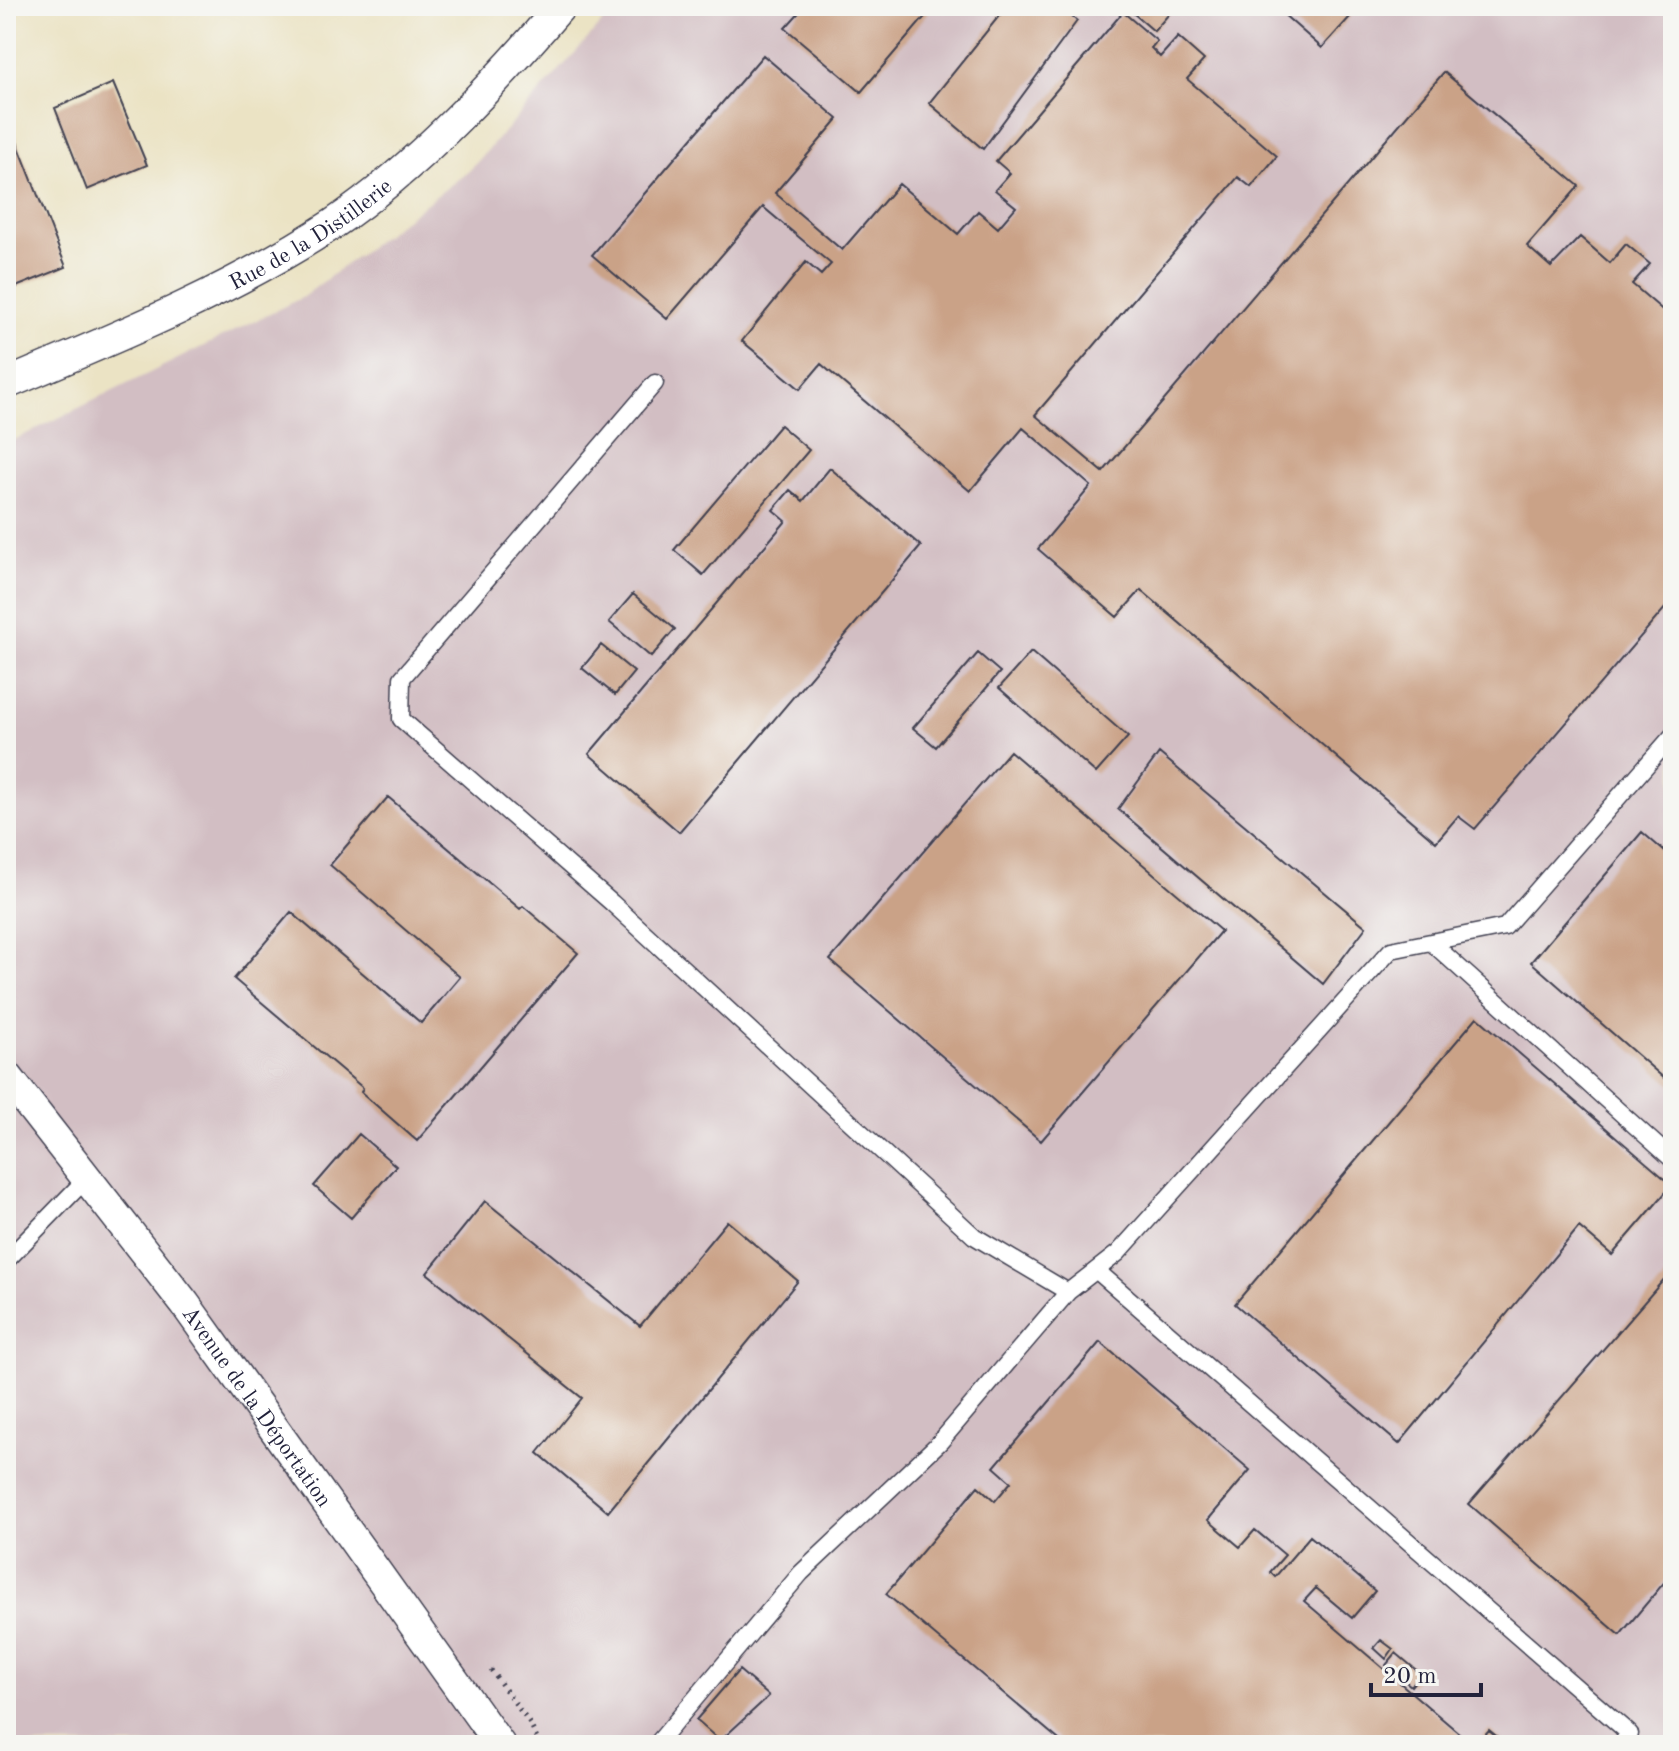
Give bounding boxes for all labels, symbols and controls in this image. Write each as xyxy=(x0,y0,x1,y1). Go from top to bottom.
street label: Rue de la Distillerie xyxy=(226,175,397,295)
street label: Avenue de la Déportation xyxy=(177,1303,335,1512)
scale bar xyxy=(1371,1647,1481,1697)
text: 20 m xyxy=(1383,1665,1437,1689)

